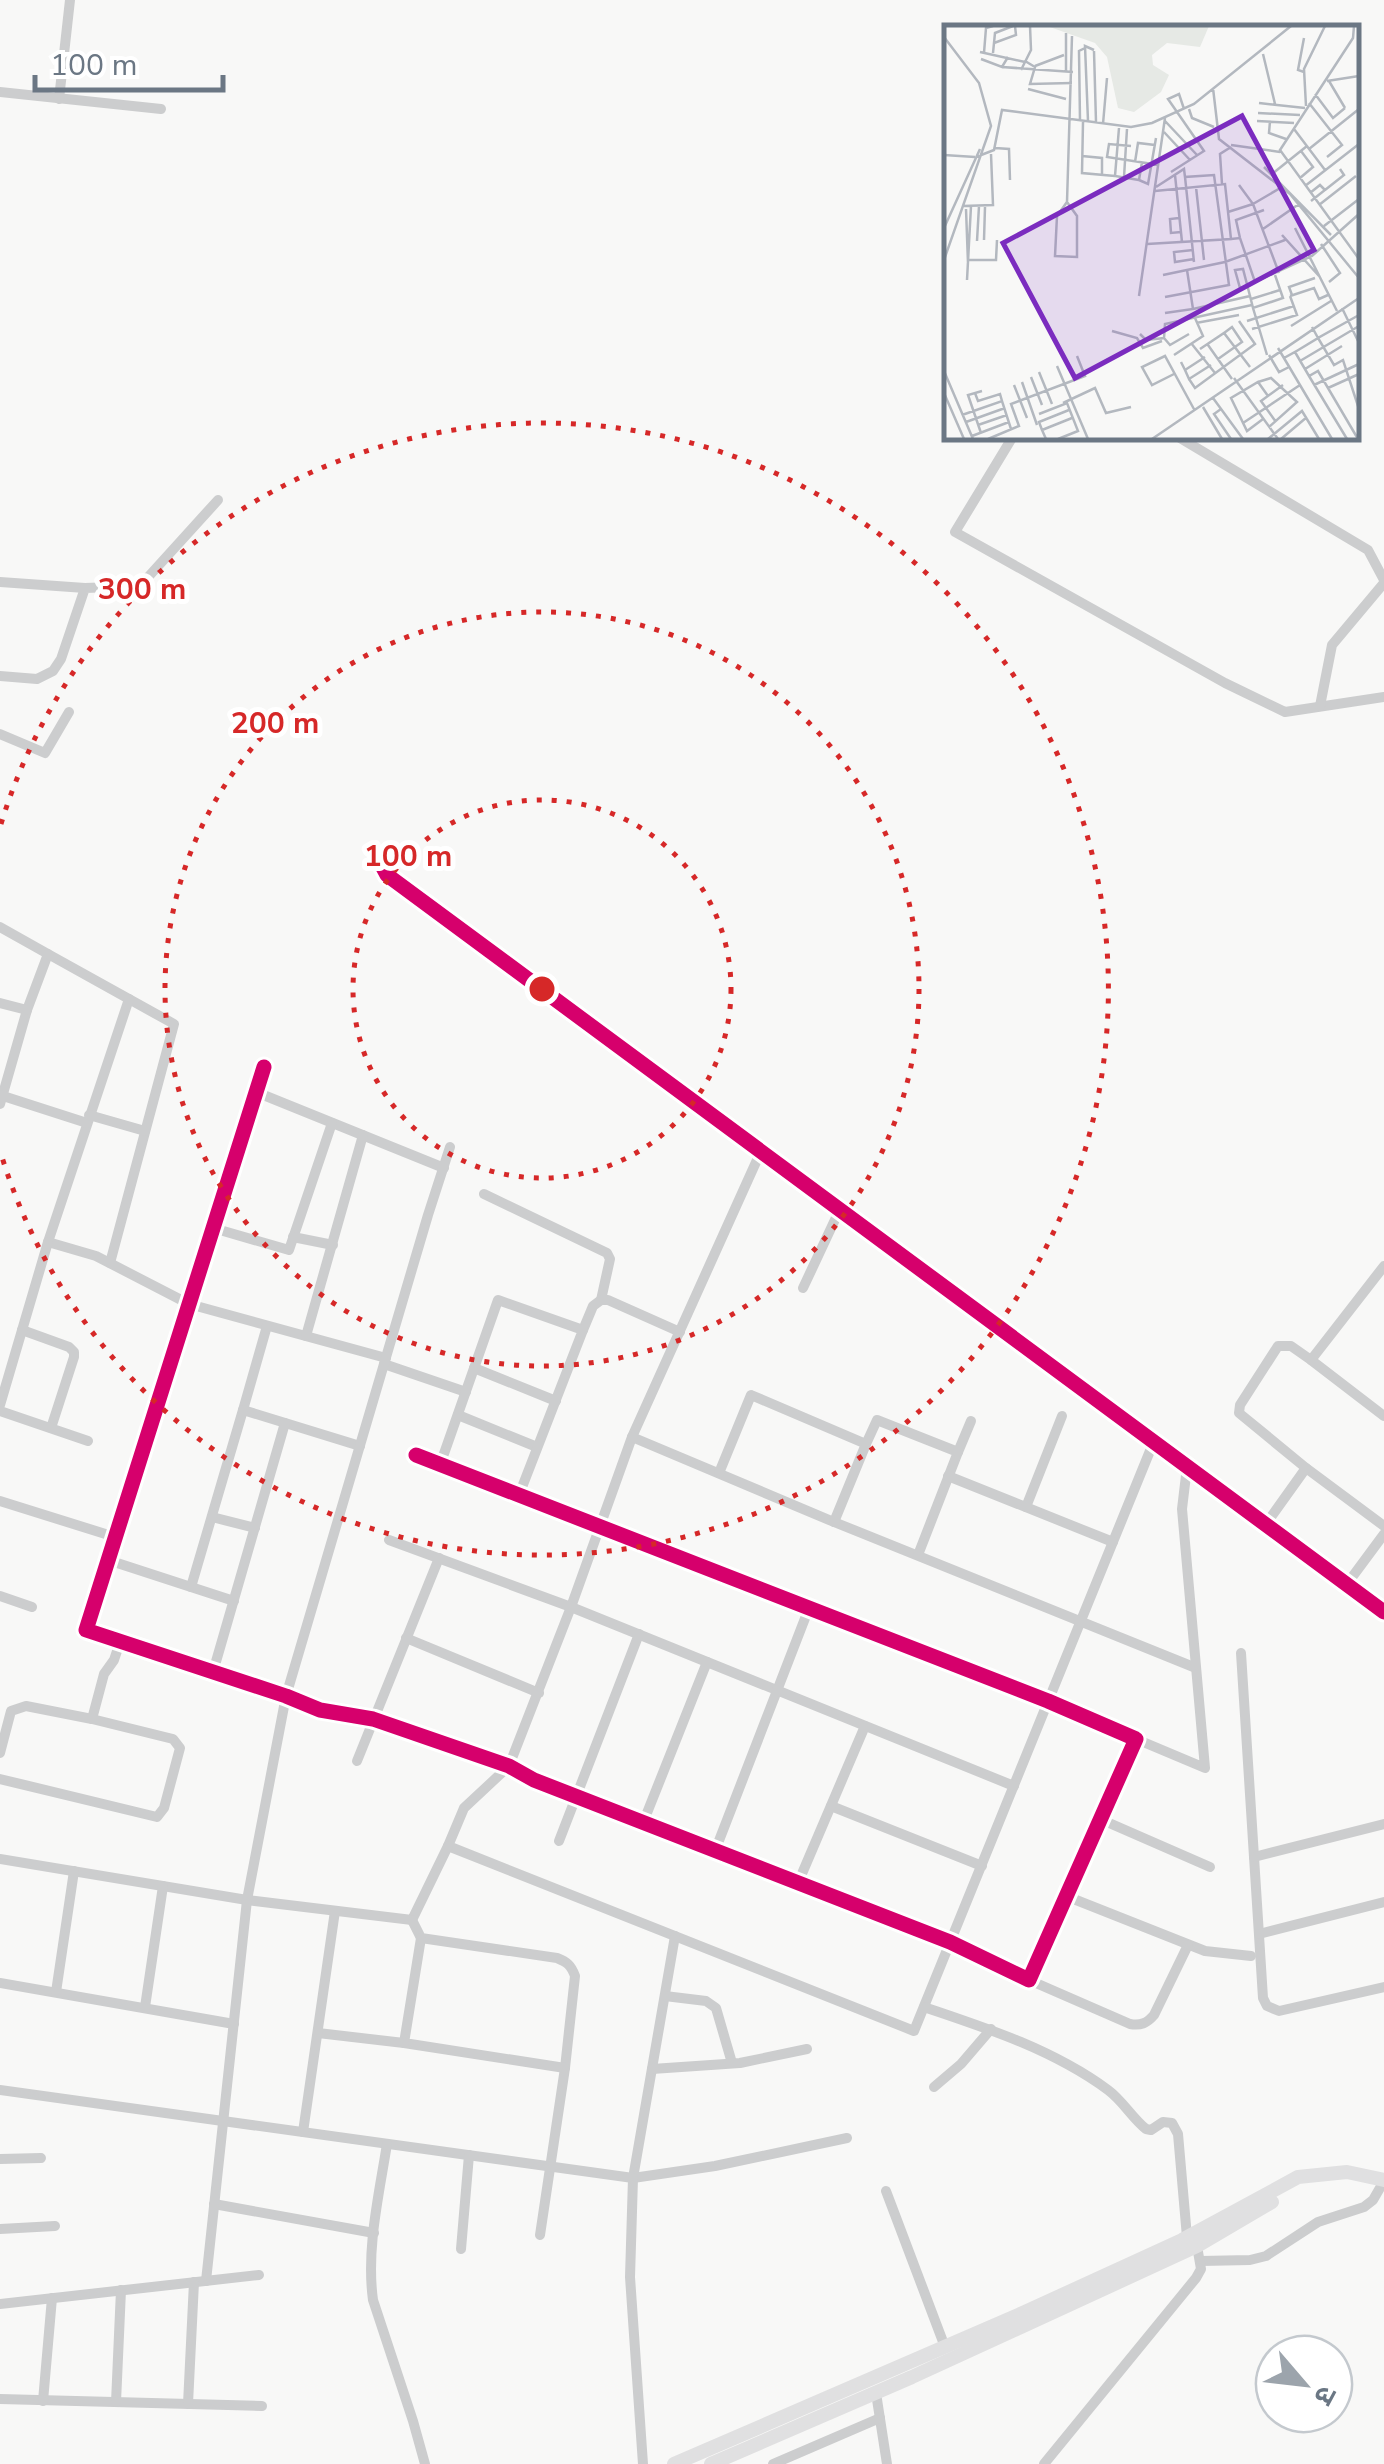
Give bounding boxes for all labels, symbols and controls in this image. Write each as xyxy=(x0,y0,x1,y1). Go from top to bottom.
inset map xyxy=(944,25,1359,440)
scale bar xyxy=(35,30,222,92)
text: 100 m xyxy=(50,45,137,86)
text: 300 m xyxy=(98,569,186,610)
text: 200 m xyxy=(231,703,319,744)
text: 100 m xyxy=(364,836,452,877)
centre of rings xyxy=(524,971,560,1007)
north arrow xyxy=(1254,2334,1354,2434)
text: उ xyxy=(1304,2379,1346,2412)

